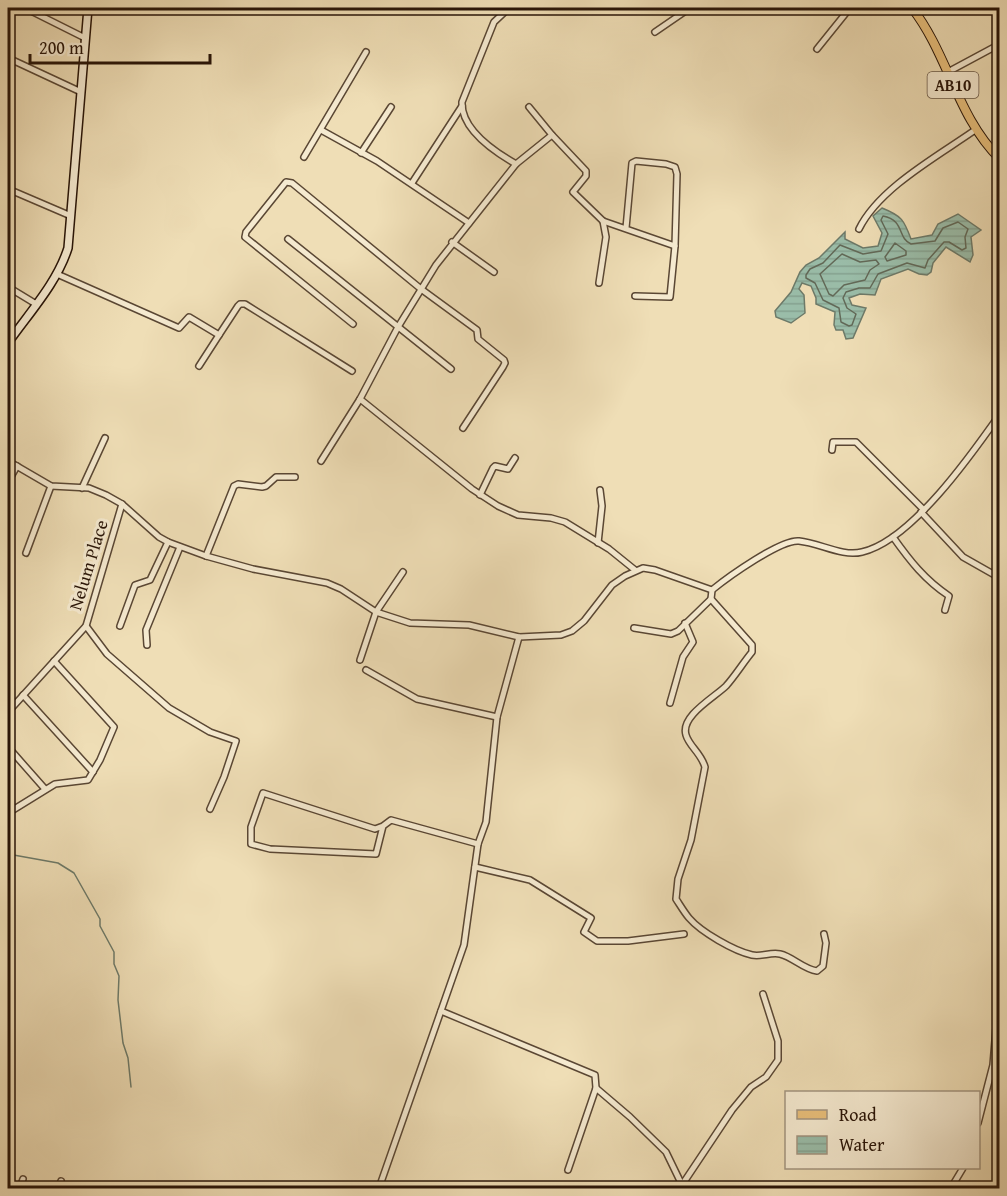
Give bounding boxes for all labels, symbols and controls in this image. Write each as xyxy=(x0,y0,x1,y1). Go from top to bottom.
scale bar xyxy=(30,27,210,65)
text: 200 m xyxy=(39,34,84,61)
road number: AB10 xyxy=(928,72,978,98)
street label: Nelum Place xyxy=(61,516,115,614)
legend xyxy=(785,1091,980,1169)
text: Road xyxy=(839,1101,877,1128)
text: Water xyxy=(839,1131,885,1158)

